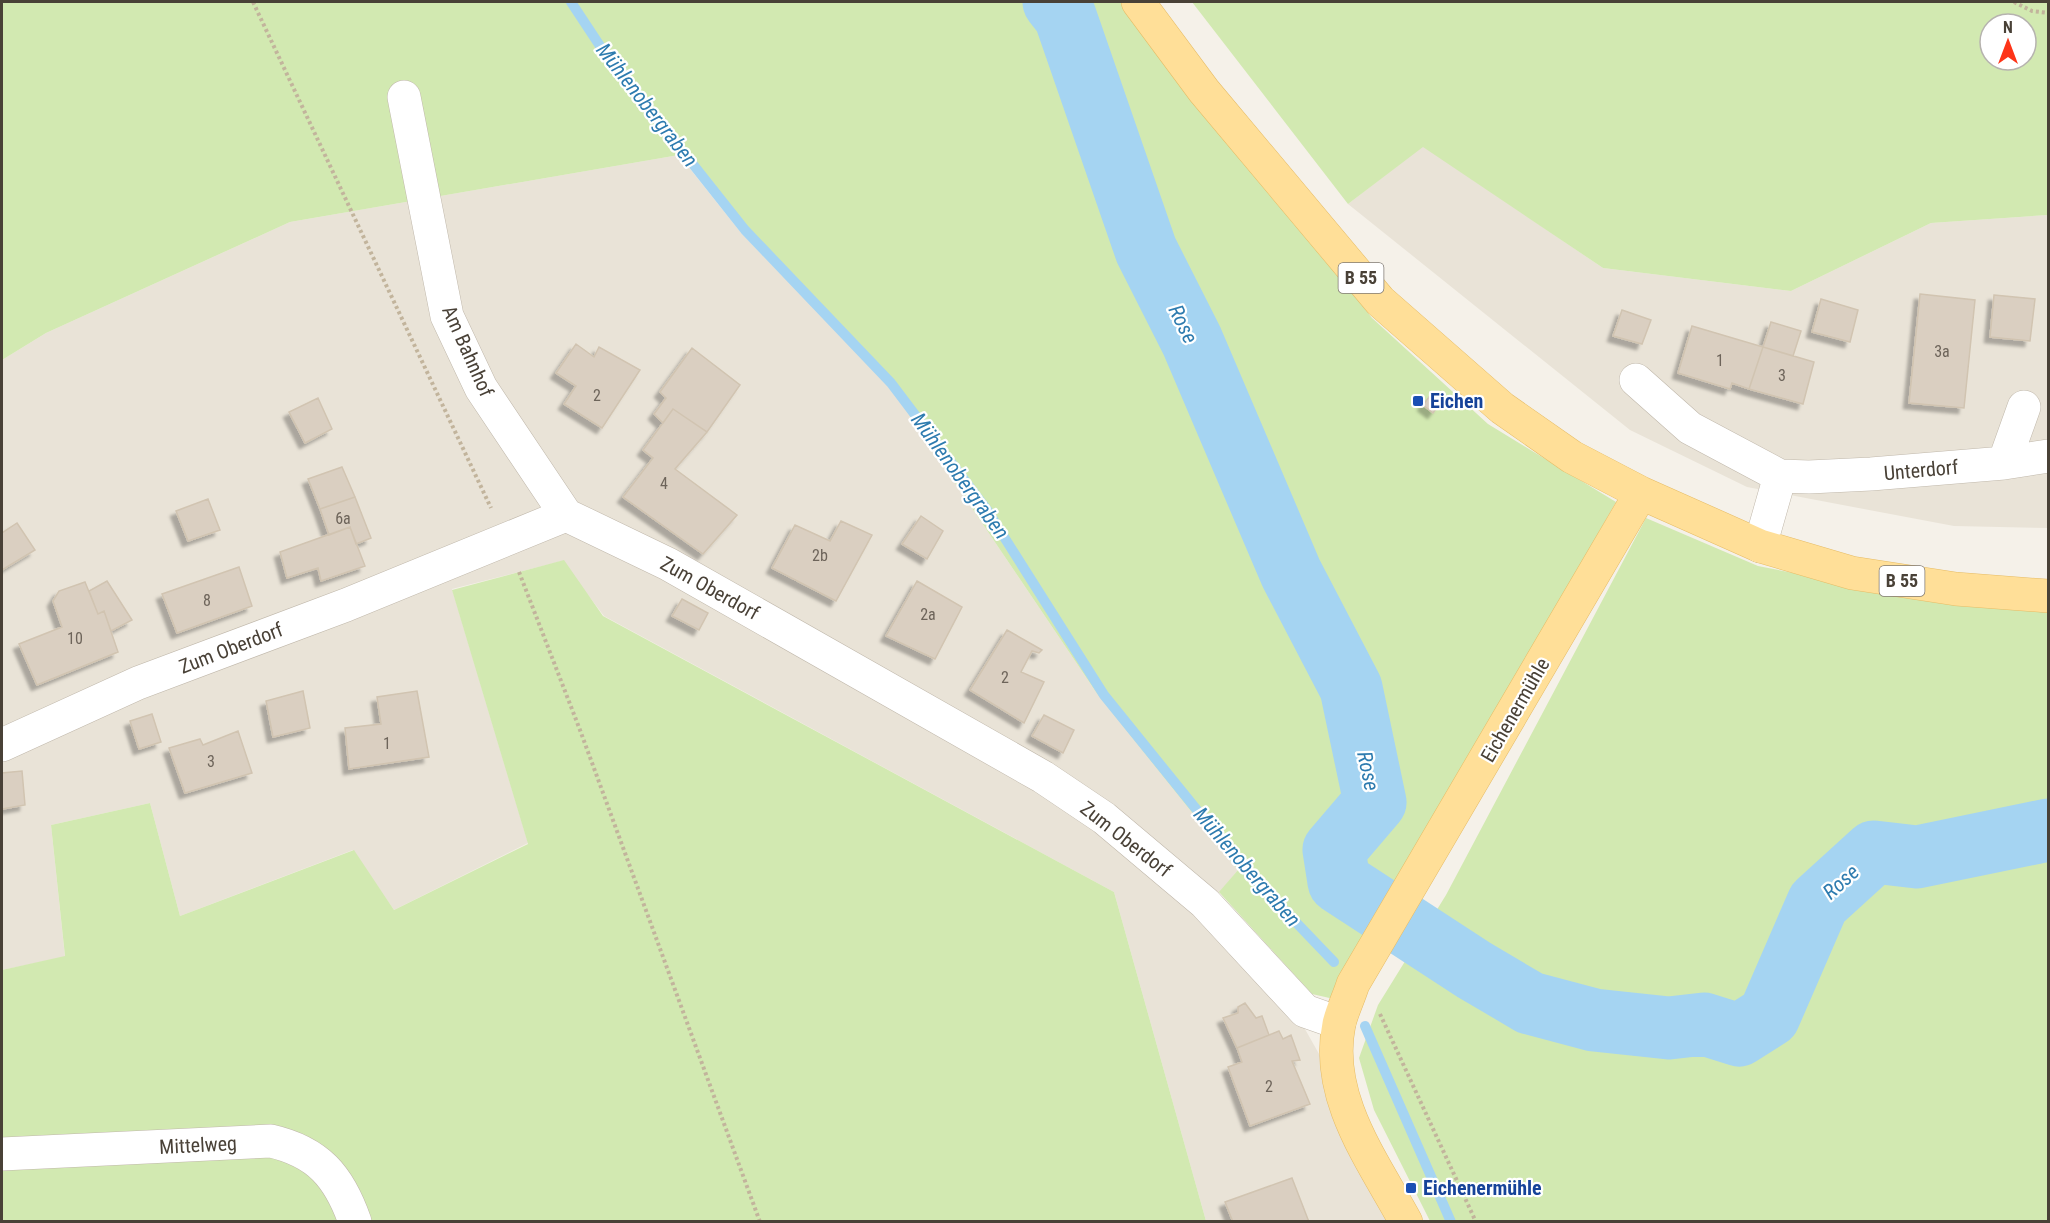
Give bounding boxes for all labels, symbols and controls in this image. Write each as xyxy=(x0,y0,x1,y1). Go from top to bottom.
north arrow xyxy=(1978,12,2038,72)
text: N xyxy=(2003,18,2013,37)
water label: Mühlenobergraben xyxy=(591,38,703,172)
road number: B 55 xyxy=(1338,263,1384,293)
water label: Rose xyxy=(1163,301,1203,347)
street label: Am Bahnhof xyxy=(437,302,499,401)
house number: 3a xyxy=(1934,342,1950,361)
house number: 1 xyxy=(1716,351,1724,370)
house number: 3 xyxy=(1778,366,1786,385)
house number: 2 xyxy=(593,386,601,405)
place label: Eichen xyxy=(1430,389,1483,413)
marker: Eichen xyxy=(1411,394,1425,408)
water label: Mühlenobergraben xyxy=(906,408,1014,544)
street label: Unterdorf xyxy=(1883,455,1960,485)
house number: 4 xyxy=(660,474,668,493)
house number: 6a xyxy=(335,509,351,528)
house number: 2b xyxy=(812,546,828,565)
street label: Zum Oberdorf xyxy=(656,551,764,625)
road number: B 55 xyxy=(1880,566,1924,596)
house number: 8 xyxy=(203,591,211,610)
house number: 2a xyxy=(920,605,936,624)
street label: Zum Oberdorf xyxy=(176,617,287,679)
house number: 10 xyxy=(67,629,83,648)
street label: Eichenermühle xyxy=(1476,654,1554,766)
house number: 2 xyxy=(1001,668,1009,687)
house number: 1 xyxy=(383,734,391,753)
water label: Rose xyxy=(1352,749,1384,793)
house number: 3 xyxy=(207,752,215,771)
street label: Zum Oberdorf xyxy=(1076,796,1177,883)
water label: Mühlenobergraben xyxy=(1189,803,1305,931)
water label: Rose xyxy=(1818,860,1864,904)
house number: 2 xyxy=(1265,1077,1273,1096)
street label: Mittelweg xyxy=(159,1131,237,1159)
place label: Eichenermühle xyxy=(1423,1176,1542,1200)
marker: Eichenermühle xyxy=(1404,1181,1418,1195)

